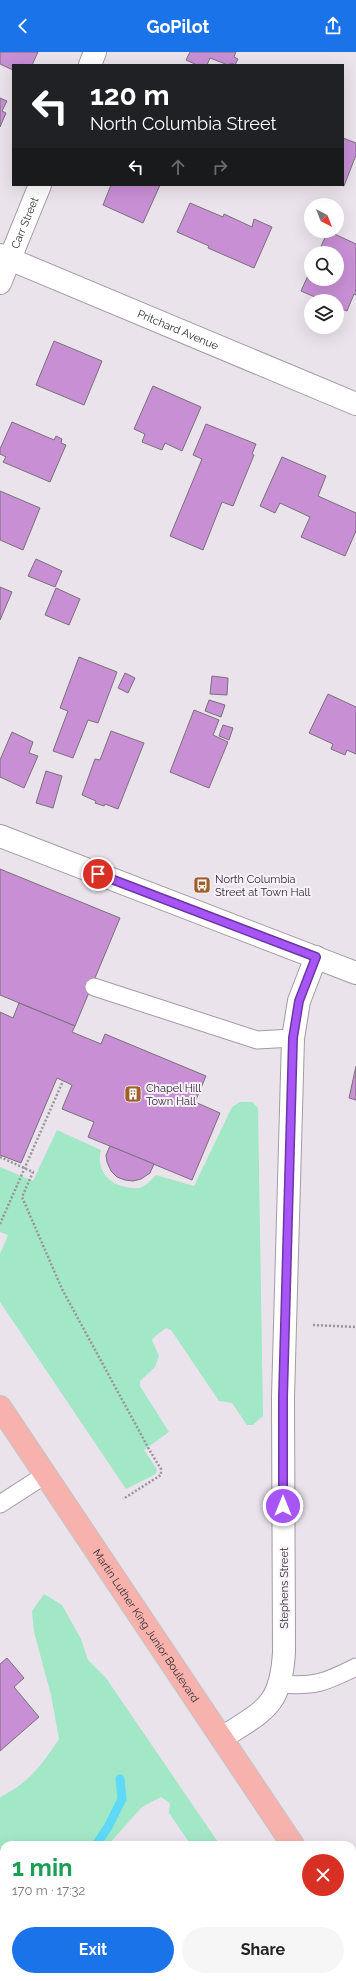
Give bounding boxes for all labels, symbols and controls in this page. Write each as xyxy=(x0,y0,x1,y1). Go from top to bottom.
icon: back xyxy=(12,15,34,37)
icon: share xyxy=(322,15,344,37)
text: GoPilot xyxy=(147,16,209,37)
text: 120 m xyxy=(90,79,170,112)
icon: left xyxy=(24,80,76,132)
text: North Columbia Street xyxy=(90,113,276,134)
icon: left xyxy=(125,156,147,178)
icon: ahead xyxy=(167,156,189,178)
icon: right xyxy=(209,156,231,178)
street label: Carr Street xyxy=(8,195,41,250)
north arrow xyxy=(304,198,344,238)
map controls xyxy=(304,198,344,334)
button: search xyxy=(304,246,344,286)
button: layers xyxy=(304,294,344,334)
street label: Pritchard Avenue xyxy=(135,307,221,352)
pin xyxy=(81,857,115,891)
icon: arrive xyxy=(87,863,109,885)
place label: North Columbia Street at Town Hall xyxy=(215,873,310,899)
bus stop icon: North Columbia Street at Town Hall xyxy=(192,875,212,895)
place label: Chapel Hill Town Hall xyxy=(146,1082,201,1108)
building icon: Chapel Hill Town Hall xyxy=(123,1084,143,1104)
position arrow xyxy=(262,1485,304,1527)
street label: Martin Luther King Junior Boulevard xyxy=(90,1547,202,1705)
street label: Stephens Street xyxy=(278,1547,291,1629)
text: 1 min xyxy=(12,1853,73,1882)
button: close xyxy=(302,1854,344,1896)
text: 170 m · 17:32 xyxy=(12,1883,85,1898)
button: Exit xyxy=(12,1927,174,1973)
button: Share xyxy=(182,1927,344,1973)

